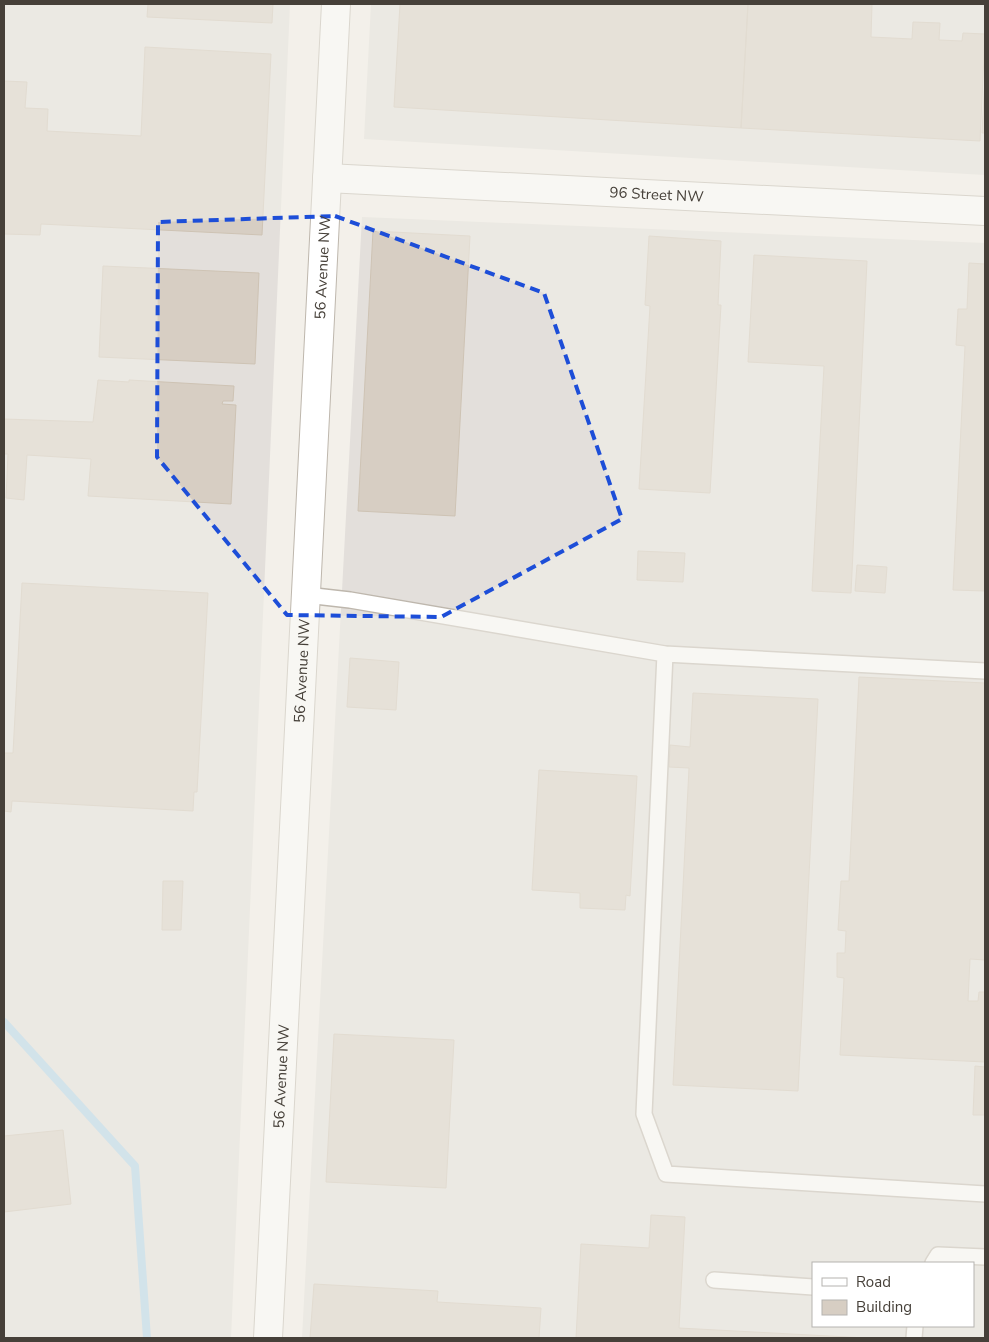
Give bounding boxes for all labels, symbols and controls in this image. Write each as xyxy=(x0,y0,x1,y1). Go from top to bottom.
street label: 96 Street NW xyxy=(609,182,705,207)
street label: 56 Avenue NW xyxy=(310,214,335,320)
street label: 56 Avenue NW xyxy=(289,618,315,724)
street label: 56 Avenue NW xyxy=(269,1023,294,1129)
legend xyxy=(812,1262,974,1327)
text: Road xyxy=(856,1272,891,1292)
text: Building xyxy=(856,1297,912,1317)

